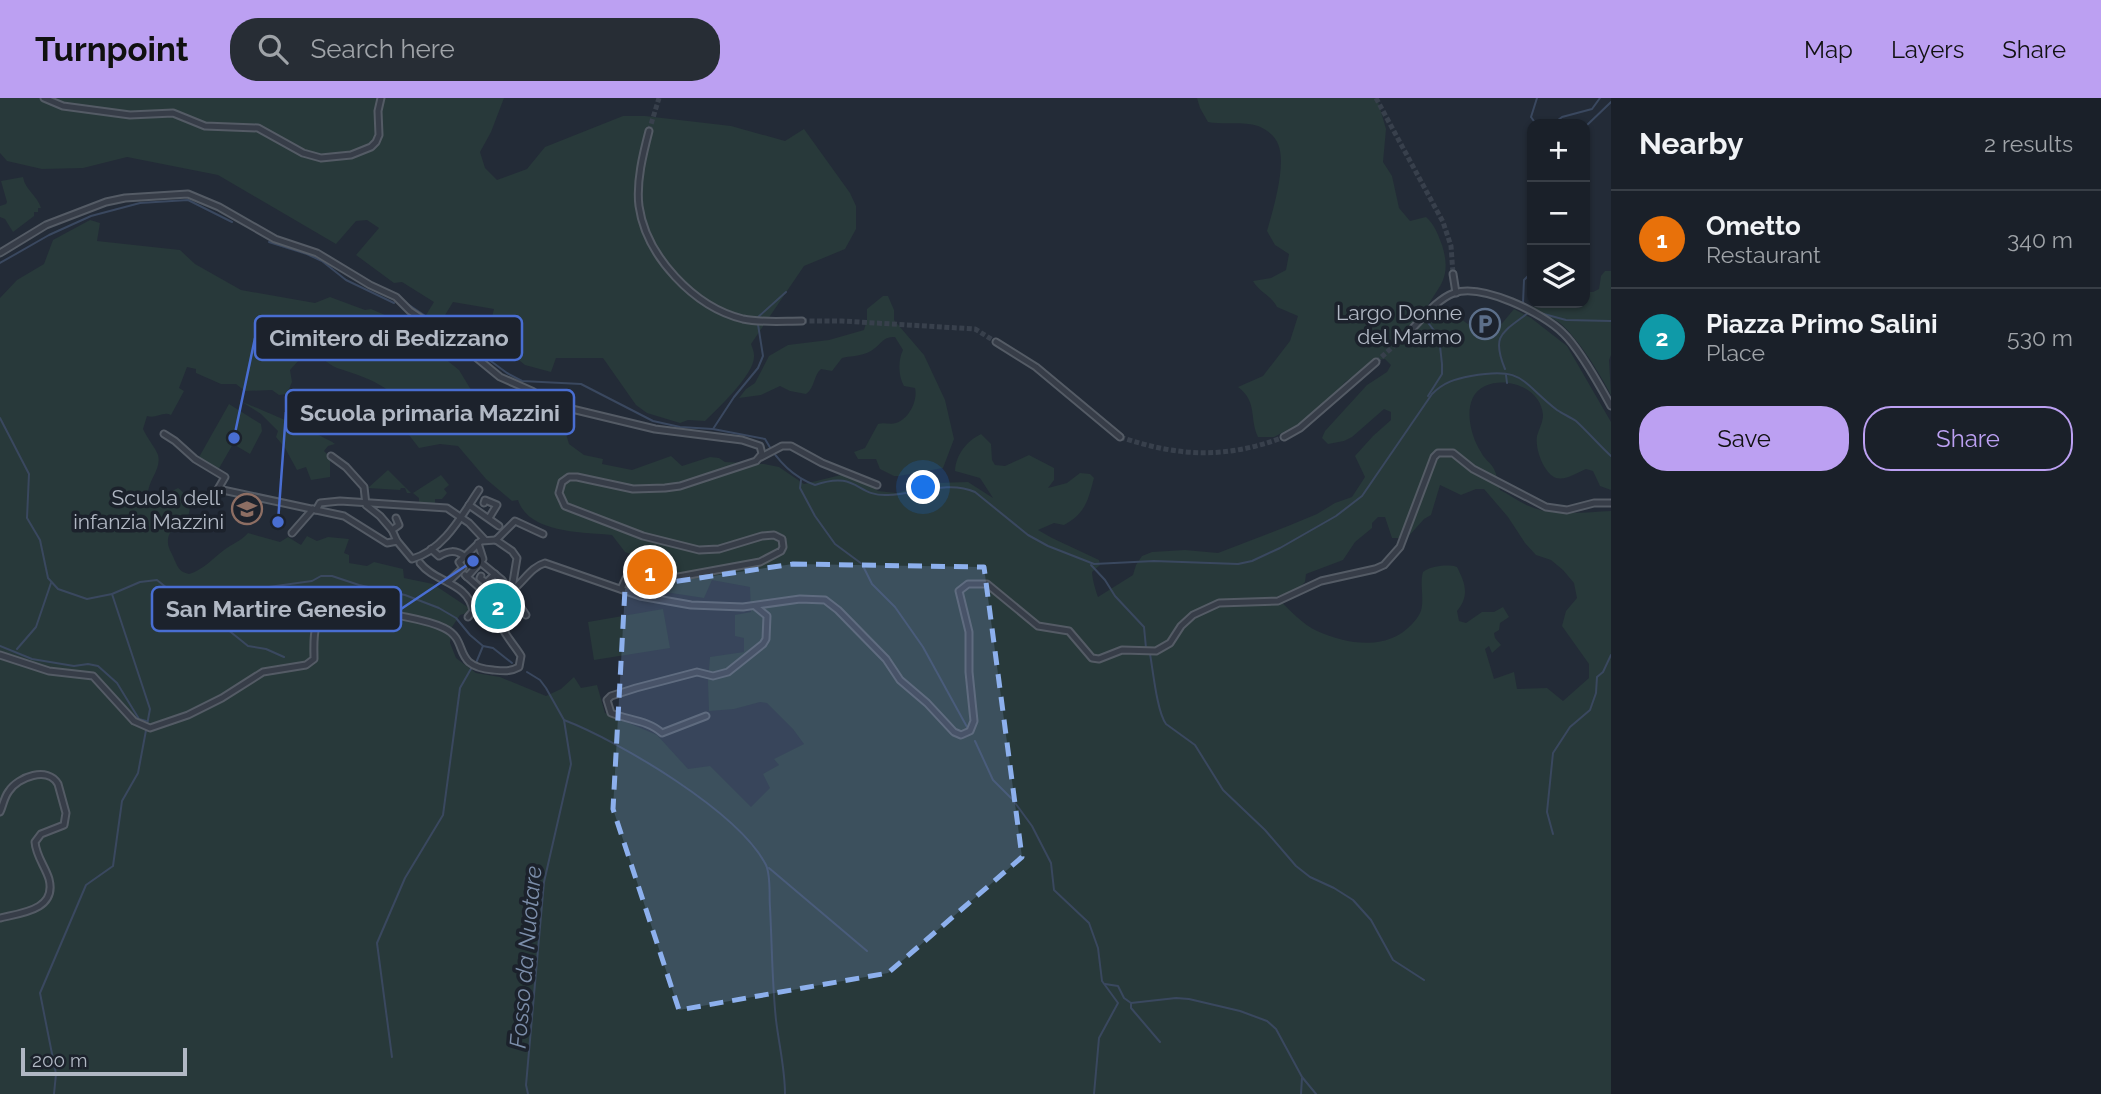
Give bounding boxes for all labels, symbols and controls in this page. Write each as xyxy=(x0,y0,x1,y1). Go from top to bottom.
search box xyxy=(230,18,720,81)
text: Turnpoint xyxy=(35,30,188,69)
icon: search xyxy=(254,30,292,68)
text: Search here xyxy=(310,34,455,64)
text: Map xyxy=(1804,35,1853,64)
text: Layers xyxy=(1891,35,1964,64)
text: Share xyxy=(2002,35,2066,64)
map controls xyxy=(1527,119,1590,308)
button: + xyxy=(1527,119,1590,182)
text: Nearby xyxy=(1639,126,1743,161)
text: 2 results xyxy=(1984,130,2073,157)
button: − xyxy=(1527,182,1590,245)
text: Ometto xyxy=(1706,211,1801,241)
text: 1 xyxy=(1656,226,1668,253)
text: 340 m xyxy=(2007,226,2073,253)
text: Restaurant xyxy=(1706,241,1821,268)
button: layers xyxy=(1527,245,1590,308)
place label: Largo Donne del Marmo xyxy=(1336,300,1462,349)
parking icon: Largo Donne del Marmo xyxy=(1468,307,1502,341)
text: Piazza Primo Salini xyxy=(1706,309,1938,339)
callout: Cimitero di Bedizzano xyxy=(255,316,522,360)
text: Cimitero di Bedizzano xyxy=(269,324,509,351)
text: 2 xyxy=(1656,324,1668,351)
text: 530 m xyxy=(2007,324,2073,351)
text: Place xyxy=(1706,339,1765,366)
callout: Scuola primaria Mazzini xyxy=(286,390,574,434)
text: Scuola primaria Mazzini xyxy=(300,399,560,426)
button: Save xyxy=(1639,406,1849,471)
button: Share xyxy=(1863,406,2073,471)
your location xyxy=(906,470,940,504)
place label: Scuola dell' infanzia Mazzini xyxy=(73,485,224,534)
school or university icon: Scuola dell' infanzia Mazzini xyxy=(230,492,264,526)
pin: 1 xyxy=(627,546,673,598)
pin: 2 xyxy=(475,580,521,632)
callout: San Martire Genesio xyxy=(152,587,401,631)
text: San Martire Genesio xyxy=(166,595,386,622)
water label: Fosso da Nuotare xyxy=(504,865,546,1049)
scale bar xyxy=(21,1045,187,1077)
text: 200 m xyxy=(32,1049,87,1071)

